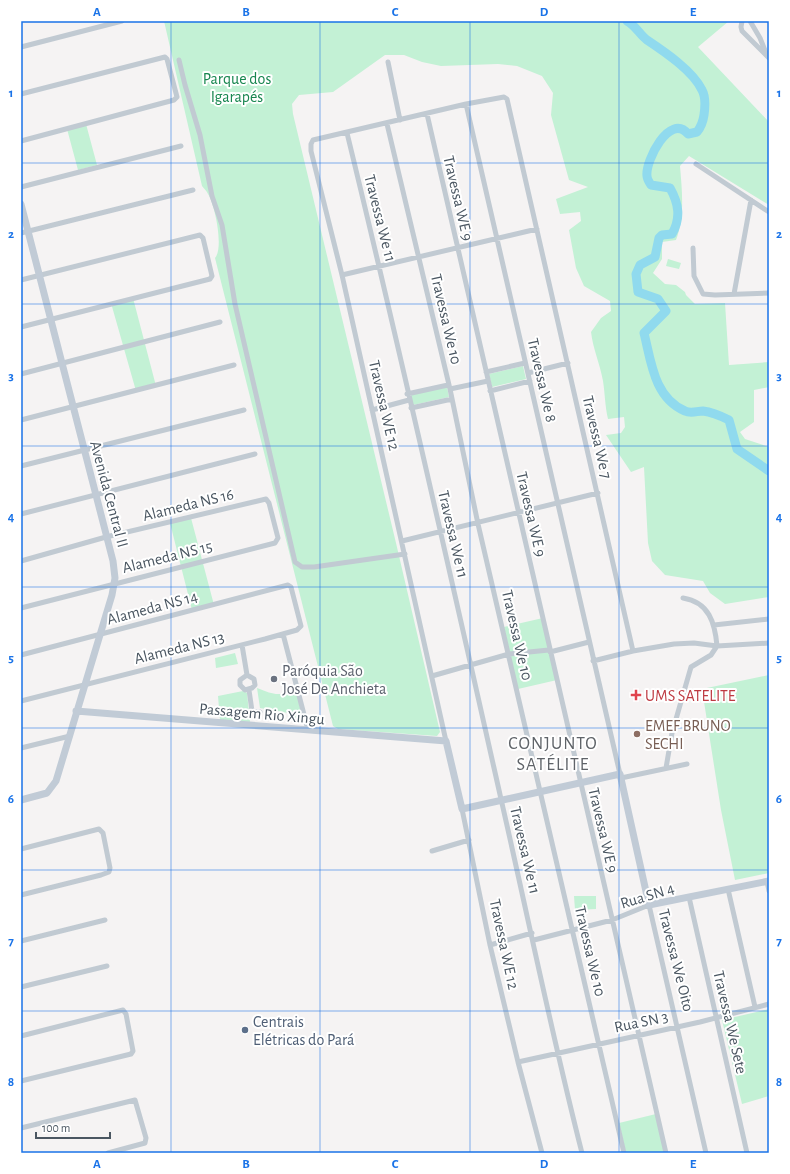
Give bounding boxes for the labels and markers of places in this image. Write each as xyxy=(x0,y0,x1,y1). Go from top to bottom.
place label: Paróquia São José De Anchieta xyxy=(282,663,386,697)
marker: Paróquia São José De Anchieta xyxy=(269,674,279,684)
place label: UMS SATELITE xyxy=(645,688,736,704)
marker: UMS SATELITE xyxy=(630,689,642,701)
place label: EMEF BRUNO SECHI xyxy=(645,718,731,752)
marker: EMEF BRUNO SECHI xyxy=(632,729,642,739)
place label: Centrais Elétricas do Pará xyxy=(253,1014,354,1048)
marker: Centrais Elétricas do Pará xyxy=(240,1025,250,1035)

